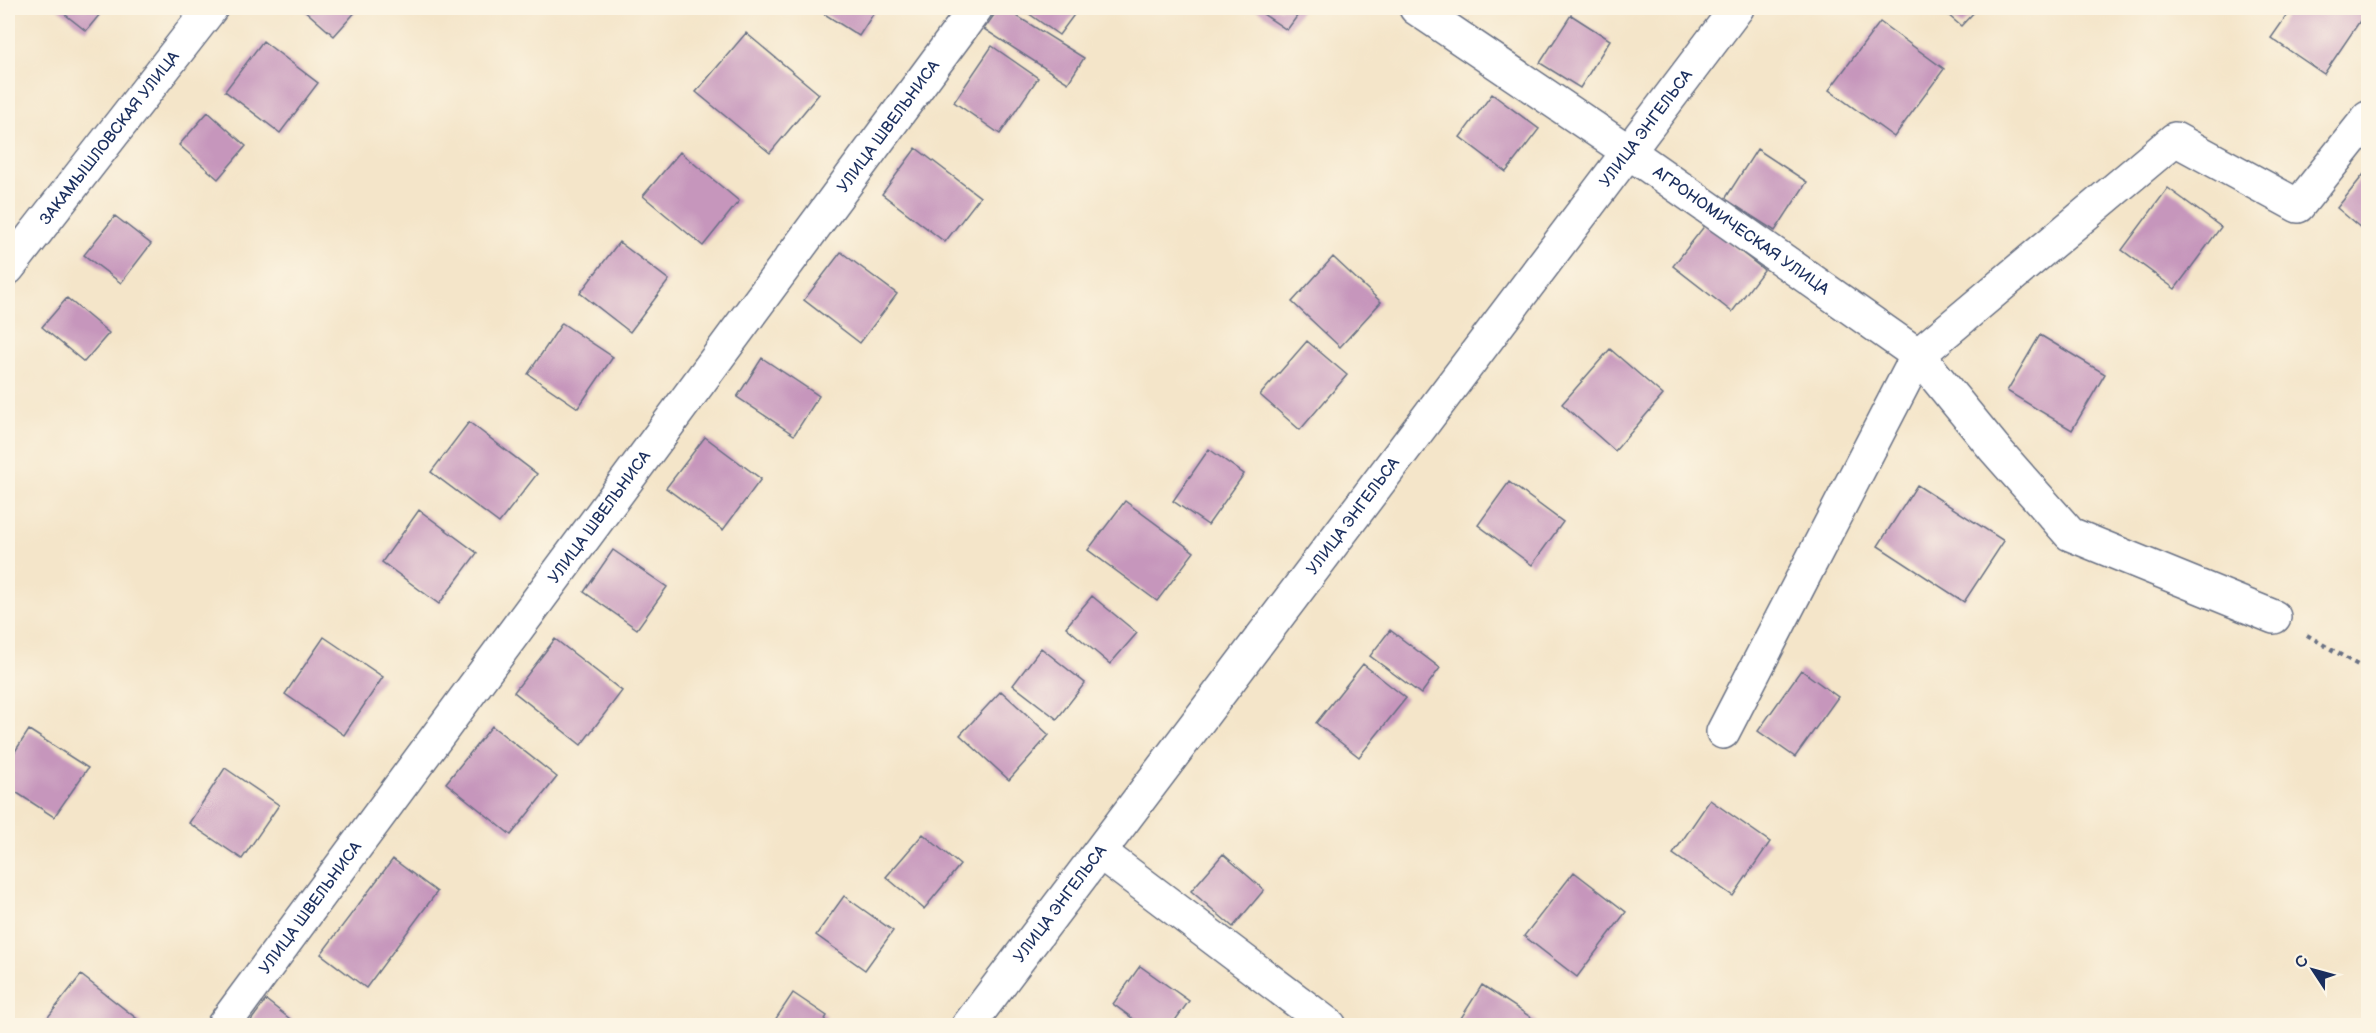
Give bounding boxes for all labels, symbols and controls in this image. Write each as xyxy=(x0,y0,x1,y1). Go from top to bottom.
street label: ЗАКАМЫШЛОВСКАЯ УЛИЦА xyxy=(36,47,183,229)
street label: УЛИЦА ШВЕЛЬНИСА xyxy=(833,56,944,196)
street label: УЛИЦА ЭНГЕЛЬСА xyxy=(1596,66,1697,191)
street label: АГРОНОМИЧЕСКАЯ УЛИЦА xyxy=(1649,162,1833,299)
street label: УЛИЦА ШВЕЛЬНИСА xyxy=(544,447,655,587)
street label: УЛИЦА ЭНГЕЛЬСА xyxy=(1303,453,1404,579)
street label: УЛИЦА ШВЕЛЬНИСА xyxy=(255,838,366,978)
street label: УЛИЦА ЭНГЕЛЬСА xyxy=(1010,841,1111,966)
north arrow xyxy=(2283,940,2343,1000)
text: С xyxy=(2291,952,2313,972)

